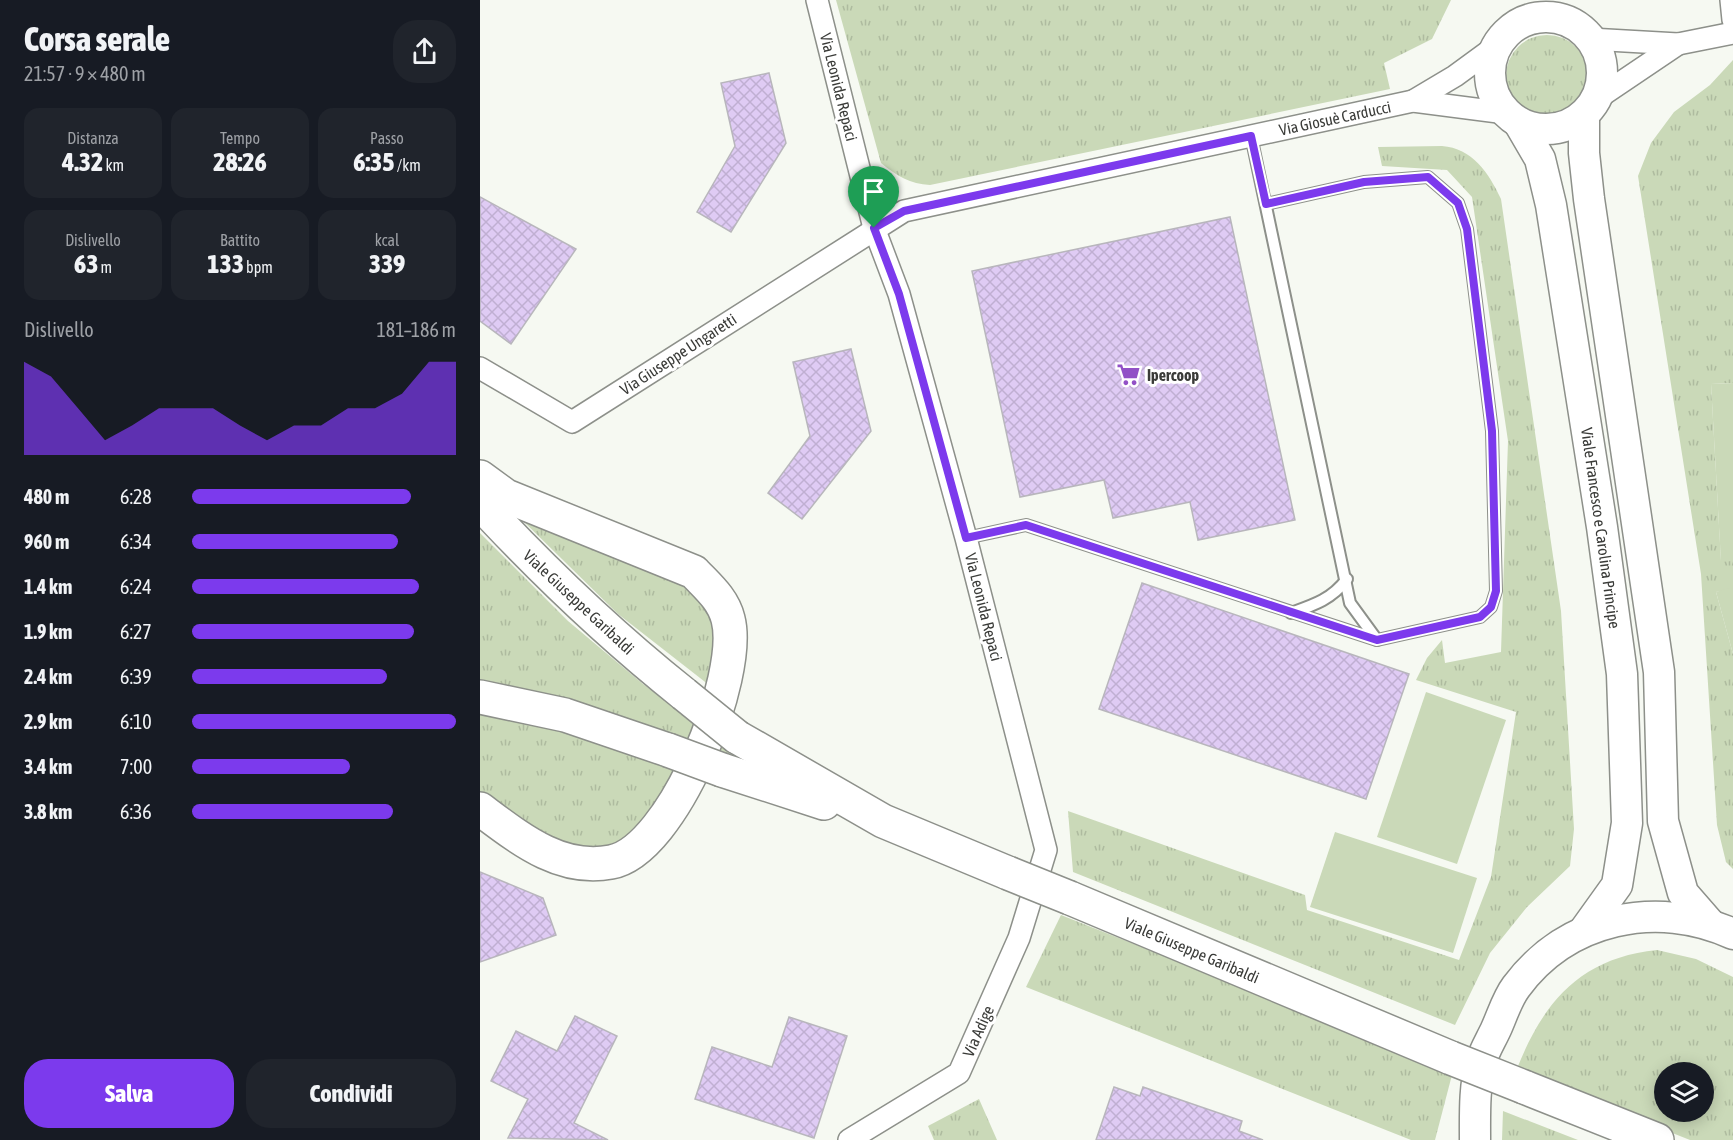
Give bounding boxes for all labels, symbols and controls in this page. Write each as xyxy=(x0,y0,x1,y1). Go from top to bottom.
text: Corsa serale xyxy=(24,20,170,58)
button: share xyxy=(393,20,456,83)
street label: Via Leonida Repaci xyxy=(816,31,861,143)
text: 21:57 · 9 × 480 m xyxy=(24,62,146,85)
street label: Via Giosuè Carducci xyxy=(1277,97,1393,139)
text: Distanza xyxy=(67,129,119,147)
text: Tempo xyxy=(220,129,260,147)
text: Passo xyxy=(370,129,404,147)
text: 4.32 xyxy=(62,147,103,177)
text: 28:26 xyxy=(213,147,267,177)
text: 6:35 xyxy=(353,147,395,177)
text: km xyxy=(103,156,124,174)
text: /km xyxy=(395,156,421,174)
pin xyxy=(848,166,899,228)
icon: arrive xyxy=(857,175,890,208)
text: Dislivello xyxy=(65,231,121,249)
text: Battito xyxy=(220,231,260,249)
text: kcal xyxy=(375,231,399,249)
text: 63 xyxy=(74,249,98,279)
text: 133 xyxy=(207,249,244,279)
text: 339 xyxy=(369,249,405,279)
text: m xyxy=(98,258,112,276)
text: bpm xyxy=(244,258,273,276)
street label: Via Giuseppe Ungaretti xyxy=(617,310,740,399)
text: Dislivello xyxy=(24,318,94,341)
text: 181–186 m xyxy=(376,318,456,341)
supermarket icon: Ipercoop xyxy=(1116,362,1142,388)
place label: Ipercoop xyxy=(1147,366,1200,384)
street label: Viale Francesco e Carolina Principe xyxy=(1577,426,1624,630)
text: 480 m xyxy=(24,485,69,508)
text: 6:28 xyxy=(120,485,152,508)
text: 960 m xyxy=(24,530,69,553)
text: 6:34 xyxy=(120,530,152,553)
street label: Viale Giuseppe Garibaldi xyxy=(519,546,638,659)
street label: Via Leonida Repaci xyxy=(961,551,1006,663)
text: 1.4 km xyxy=(24,575,72,598)
text: 6:24 xyxy=(120,575,152,598)
text: 1.9 km xyxy=(24,620,72,643)
text: 6:27 xyxy=(120,620,152,643)
text: 2.4 km xyxy=(24,665,72,688)
text: 6:39 xyxy=(120,665,152,688)
text: 2.9 km xyxy=(24,710,72,733)
text: 6:10 xyxy=(120,710,152,733)
text: 3.4 km xyxy=(24,755,72,778)
text: 7:00 xyxy=(120,755,152,778)
text: 3.8 km xyxy=(24,800,72,823)
text: 6:36 xyxy=(120,800,152,823)
street label: Viale Giuseppe Garibaldi xyxy=(1122,913,1262,987)
street label: Via Adige xyxy=(959,1003,998,1060)
button: Salva xyxy=(24,1059,234,1128)
button: Condividi xyxy=(246,1059,456,1128)
map controls xyxy=(1654,1062,1714,1122)
button: layers xyxy=(1654,1062,1714,1122)

